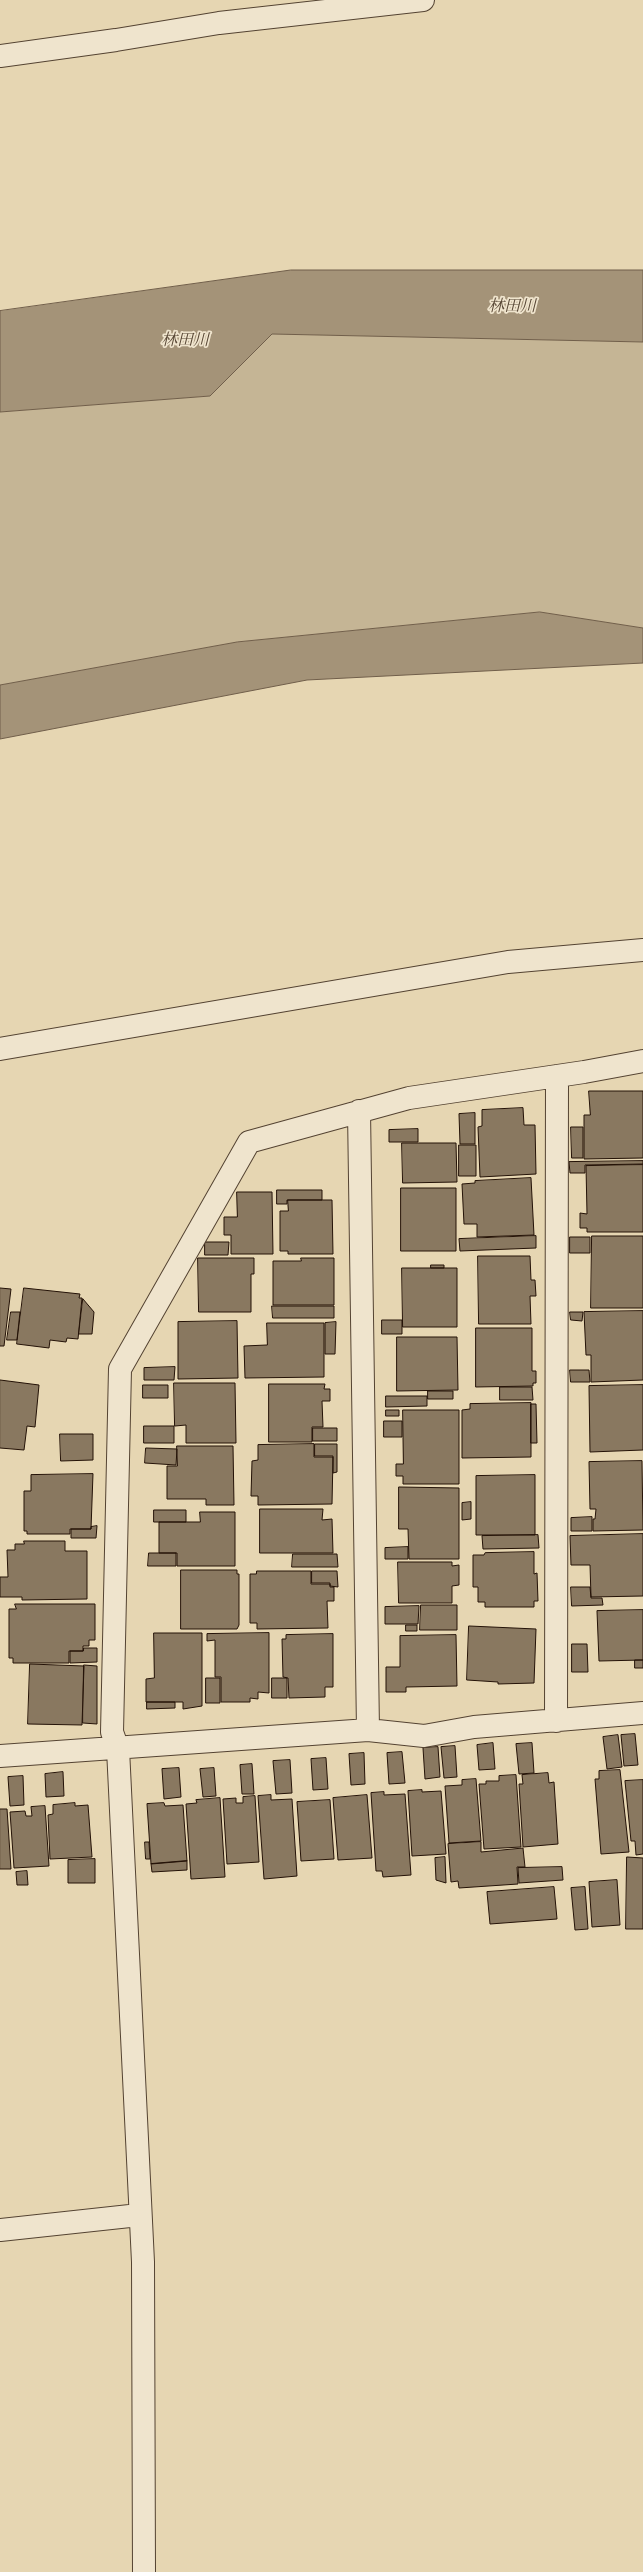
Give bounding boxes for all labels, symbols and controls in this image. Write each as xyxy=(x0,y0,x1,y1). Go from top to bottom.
water label: 林田川 xyxy=(488,297,536,317)
water label: 林田川 xyxy=(161,331,209,351)

